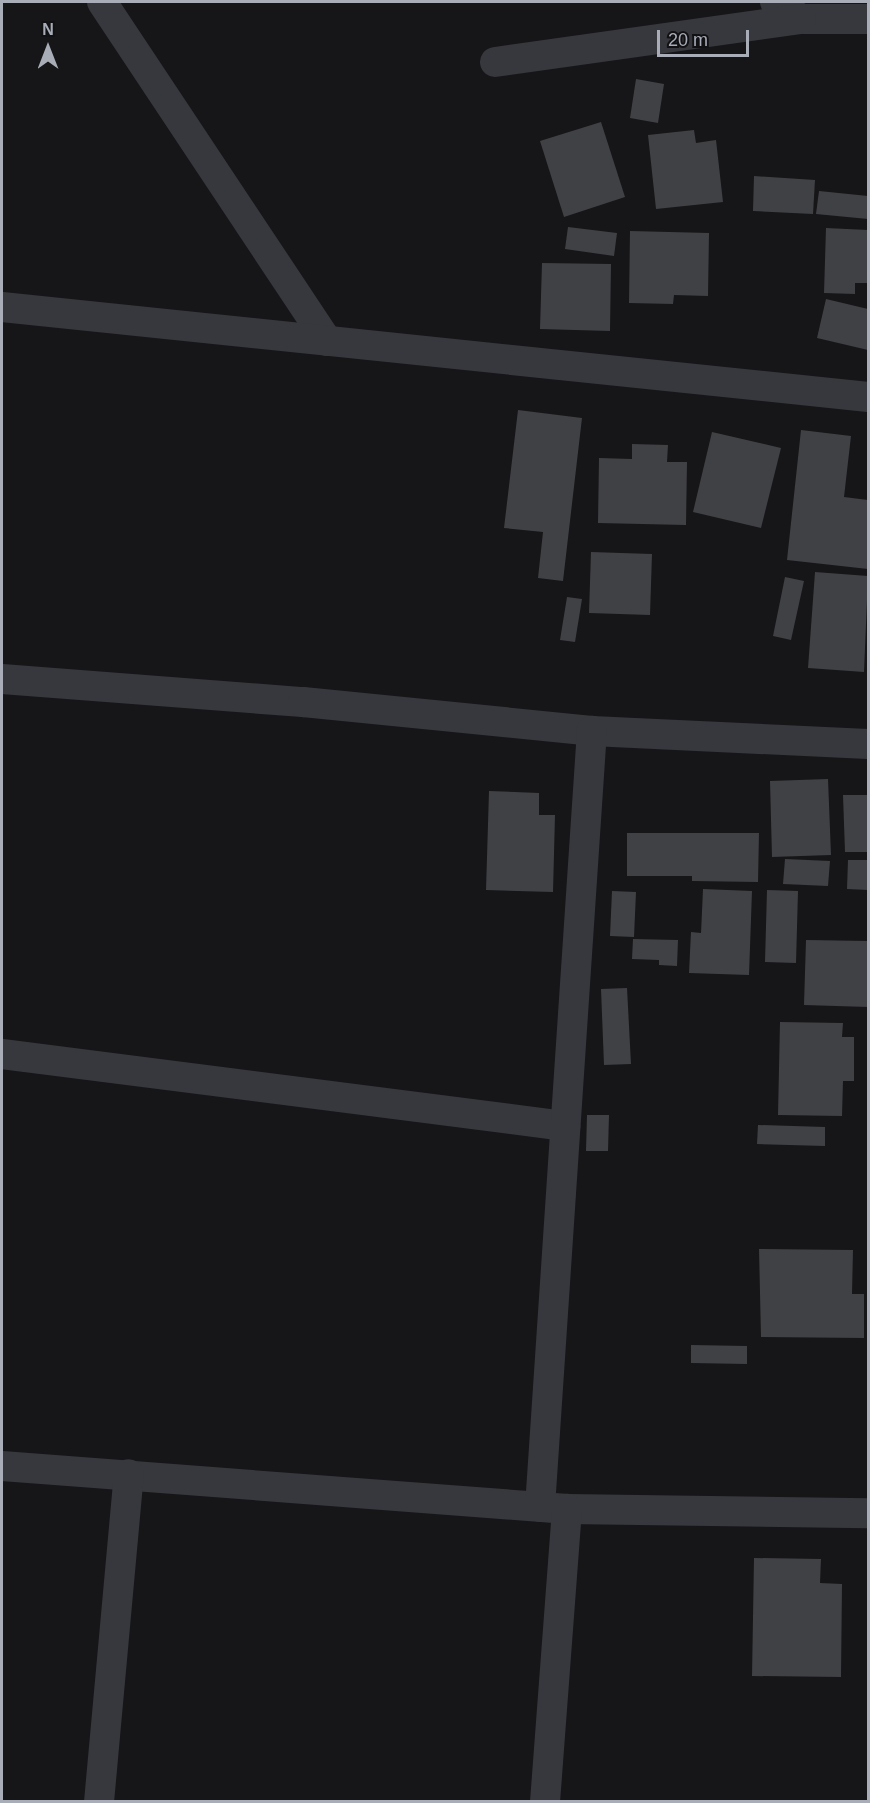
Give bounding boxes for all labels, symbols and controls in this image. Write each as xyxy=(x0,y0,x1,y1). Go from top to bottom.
north arrow xyxy=(18,18,78,78)
scale bar xyxy=(660,18,752,56)
text: N xyxy=(42,21,54,38)
text: 20 m xyxy=(668,30,708,50)

